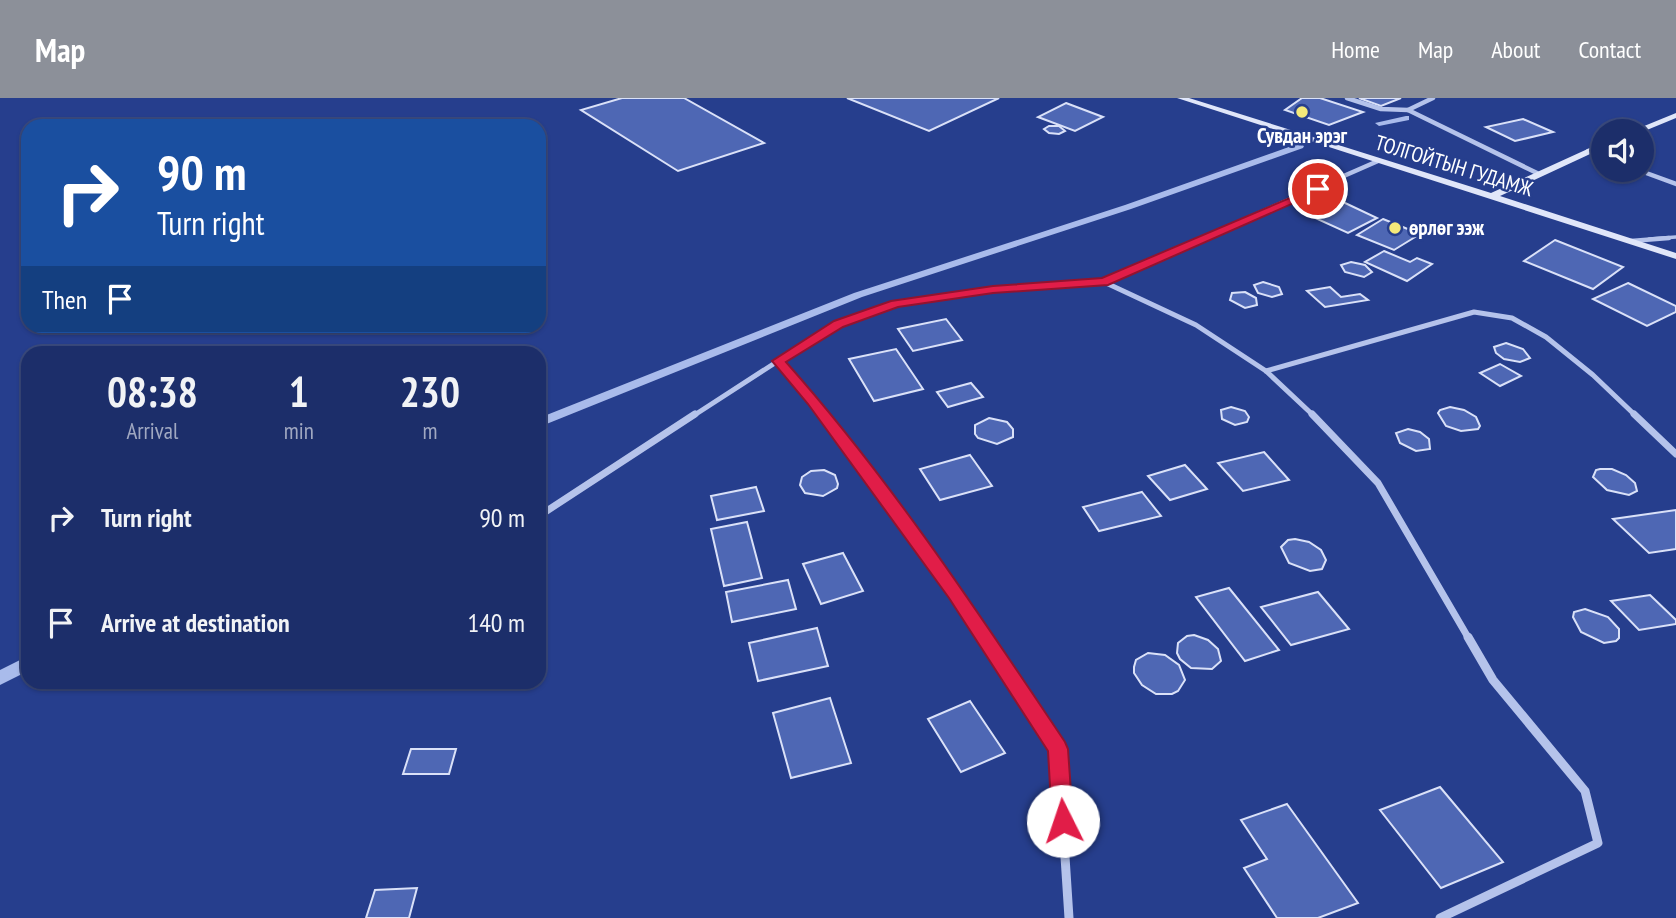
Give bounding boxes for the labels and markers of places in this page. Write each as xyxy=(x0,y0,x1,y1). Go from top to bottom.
marker: Сувдан эрэг xyxy=(1294,104,1310,120)
place label: Сувдан эрэг xyxy=(1257,122,1348,149)
pin xyxy=(1288,159,1348,219)
place label: өрлөг ээж xyxy=(1409,214,1485,241)
marker: өрлөг ээж xyxy=(1387,220,1403,236)

